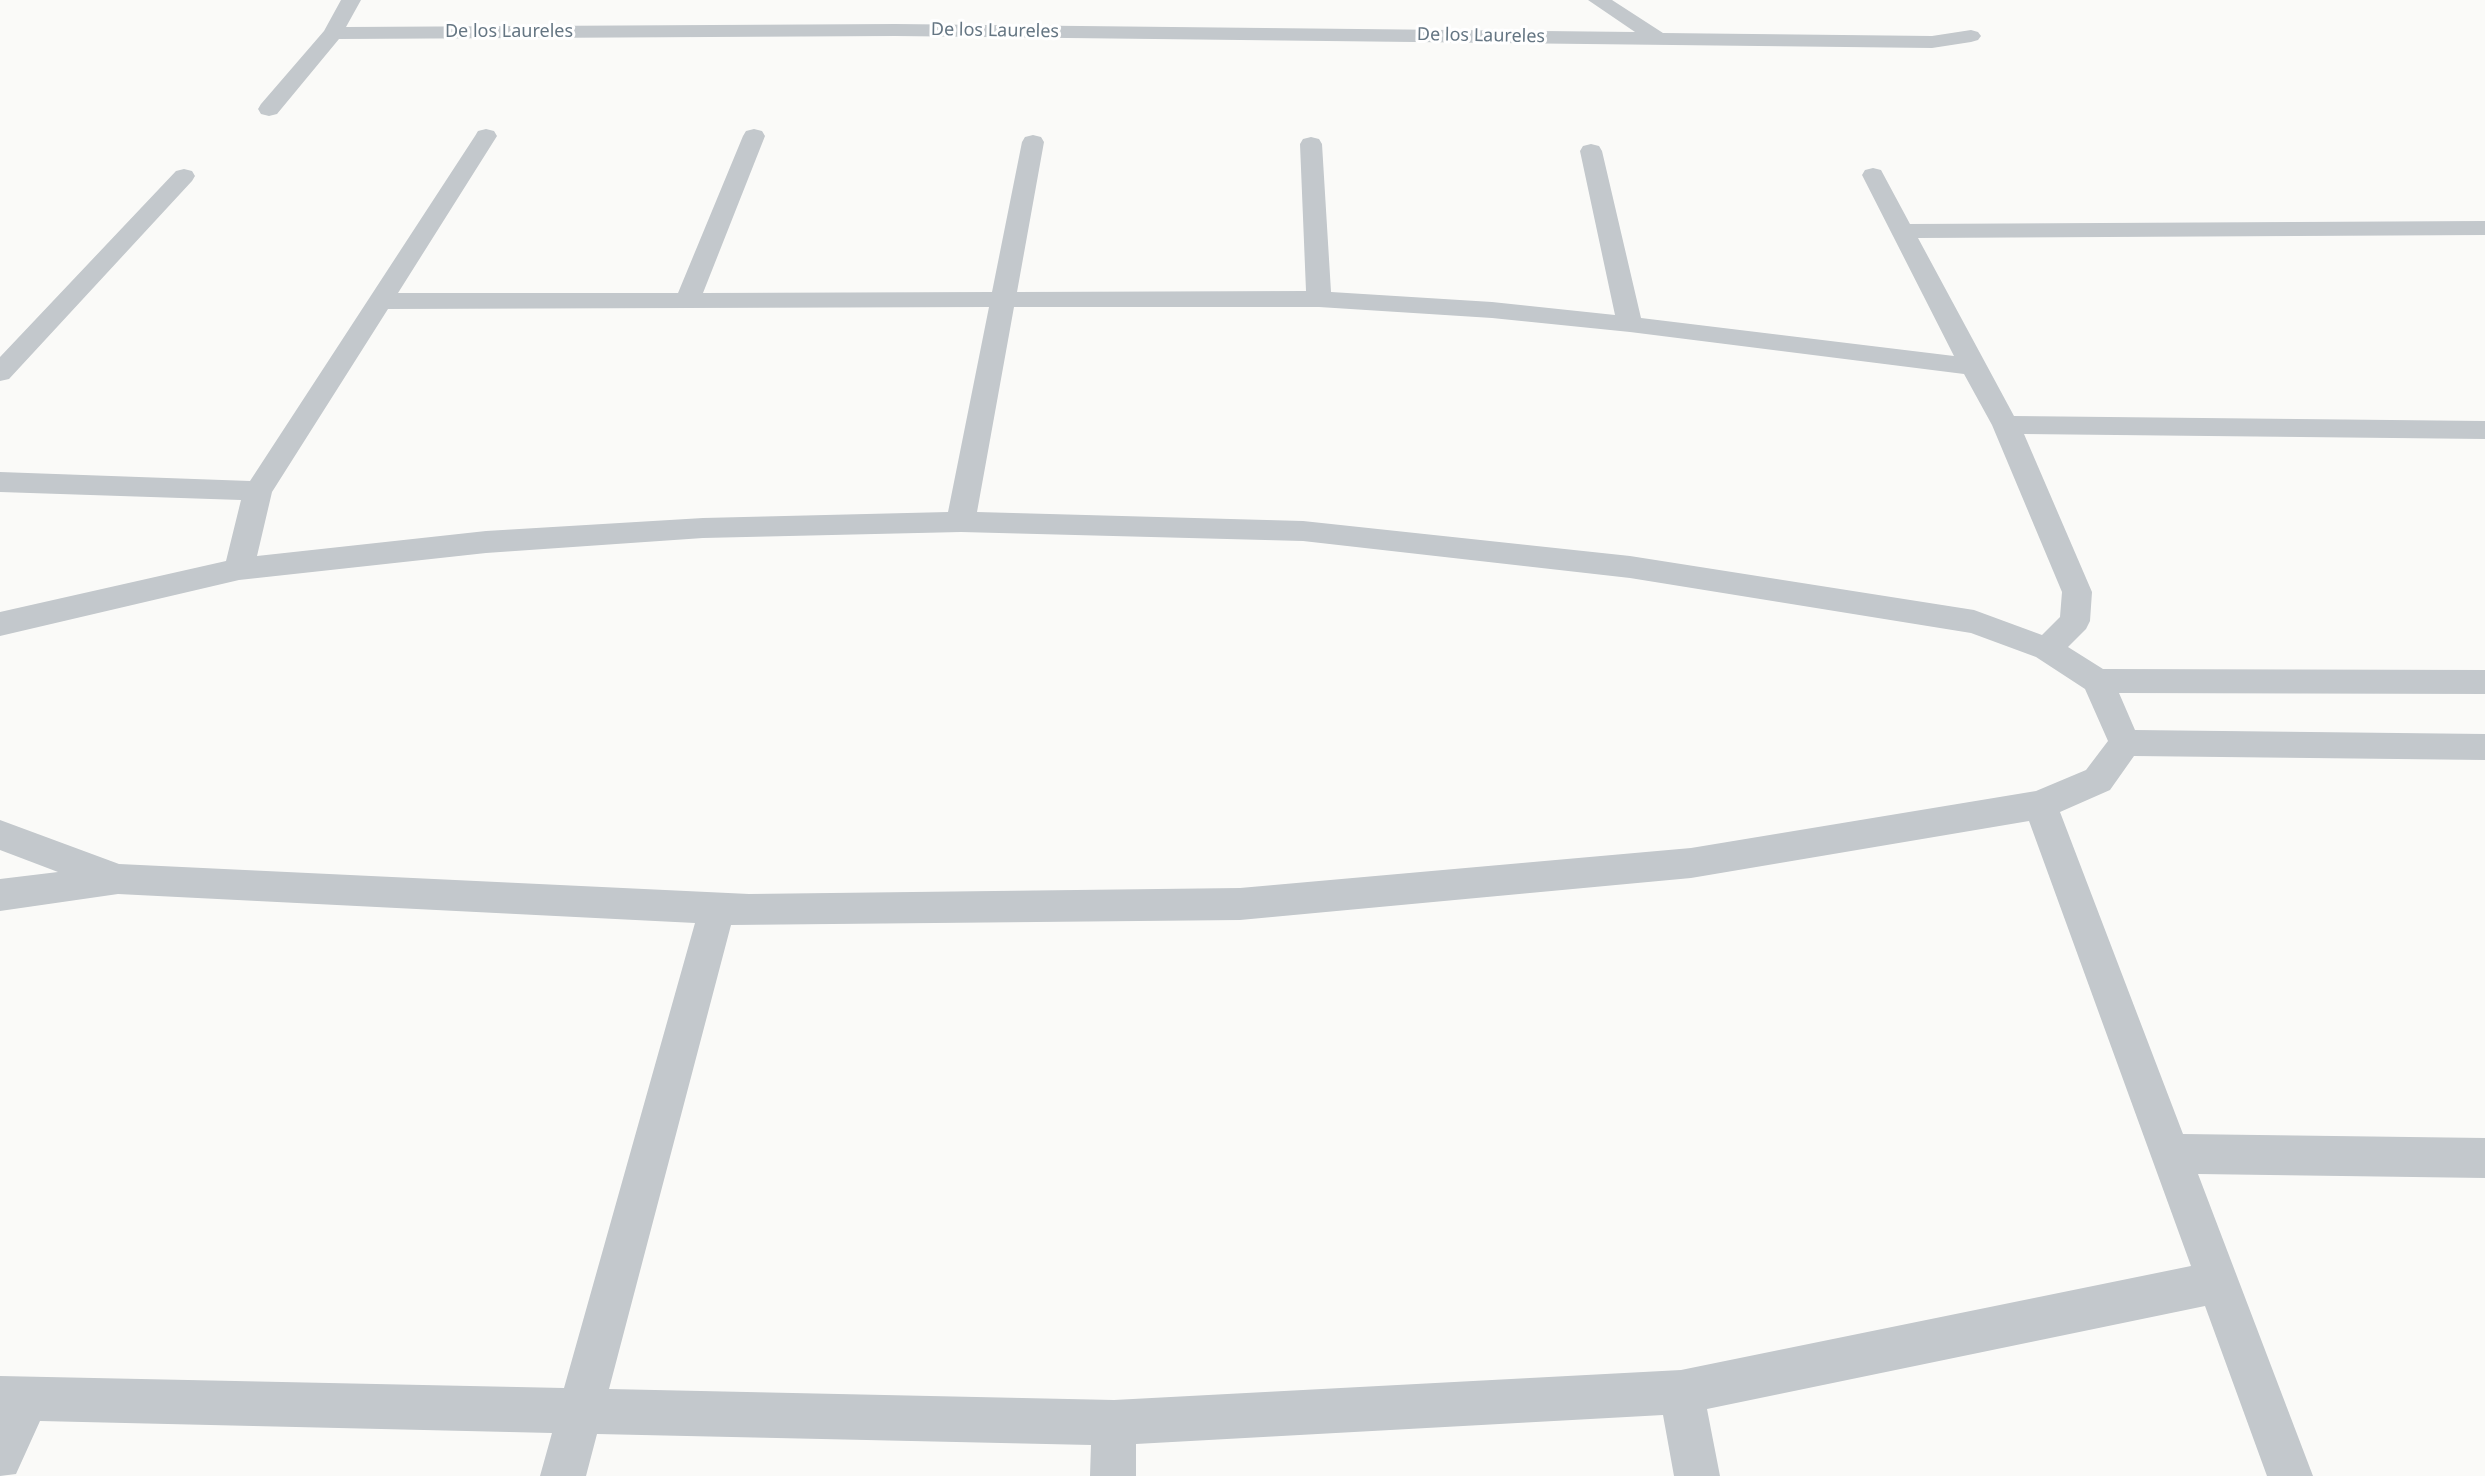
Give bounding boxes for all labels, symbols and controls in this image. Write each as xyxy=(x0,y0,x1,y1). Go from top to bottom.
street label: De los Laureles xyxy=(931,19,1059,43)
street label: De los Laureles xyxy=(445,21,573,43)
street label: De los Laureles xyxy=(1417,24,1545,48)

